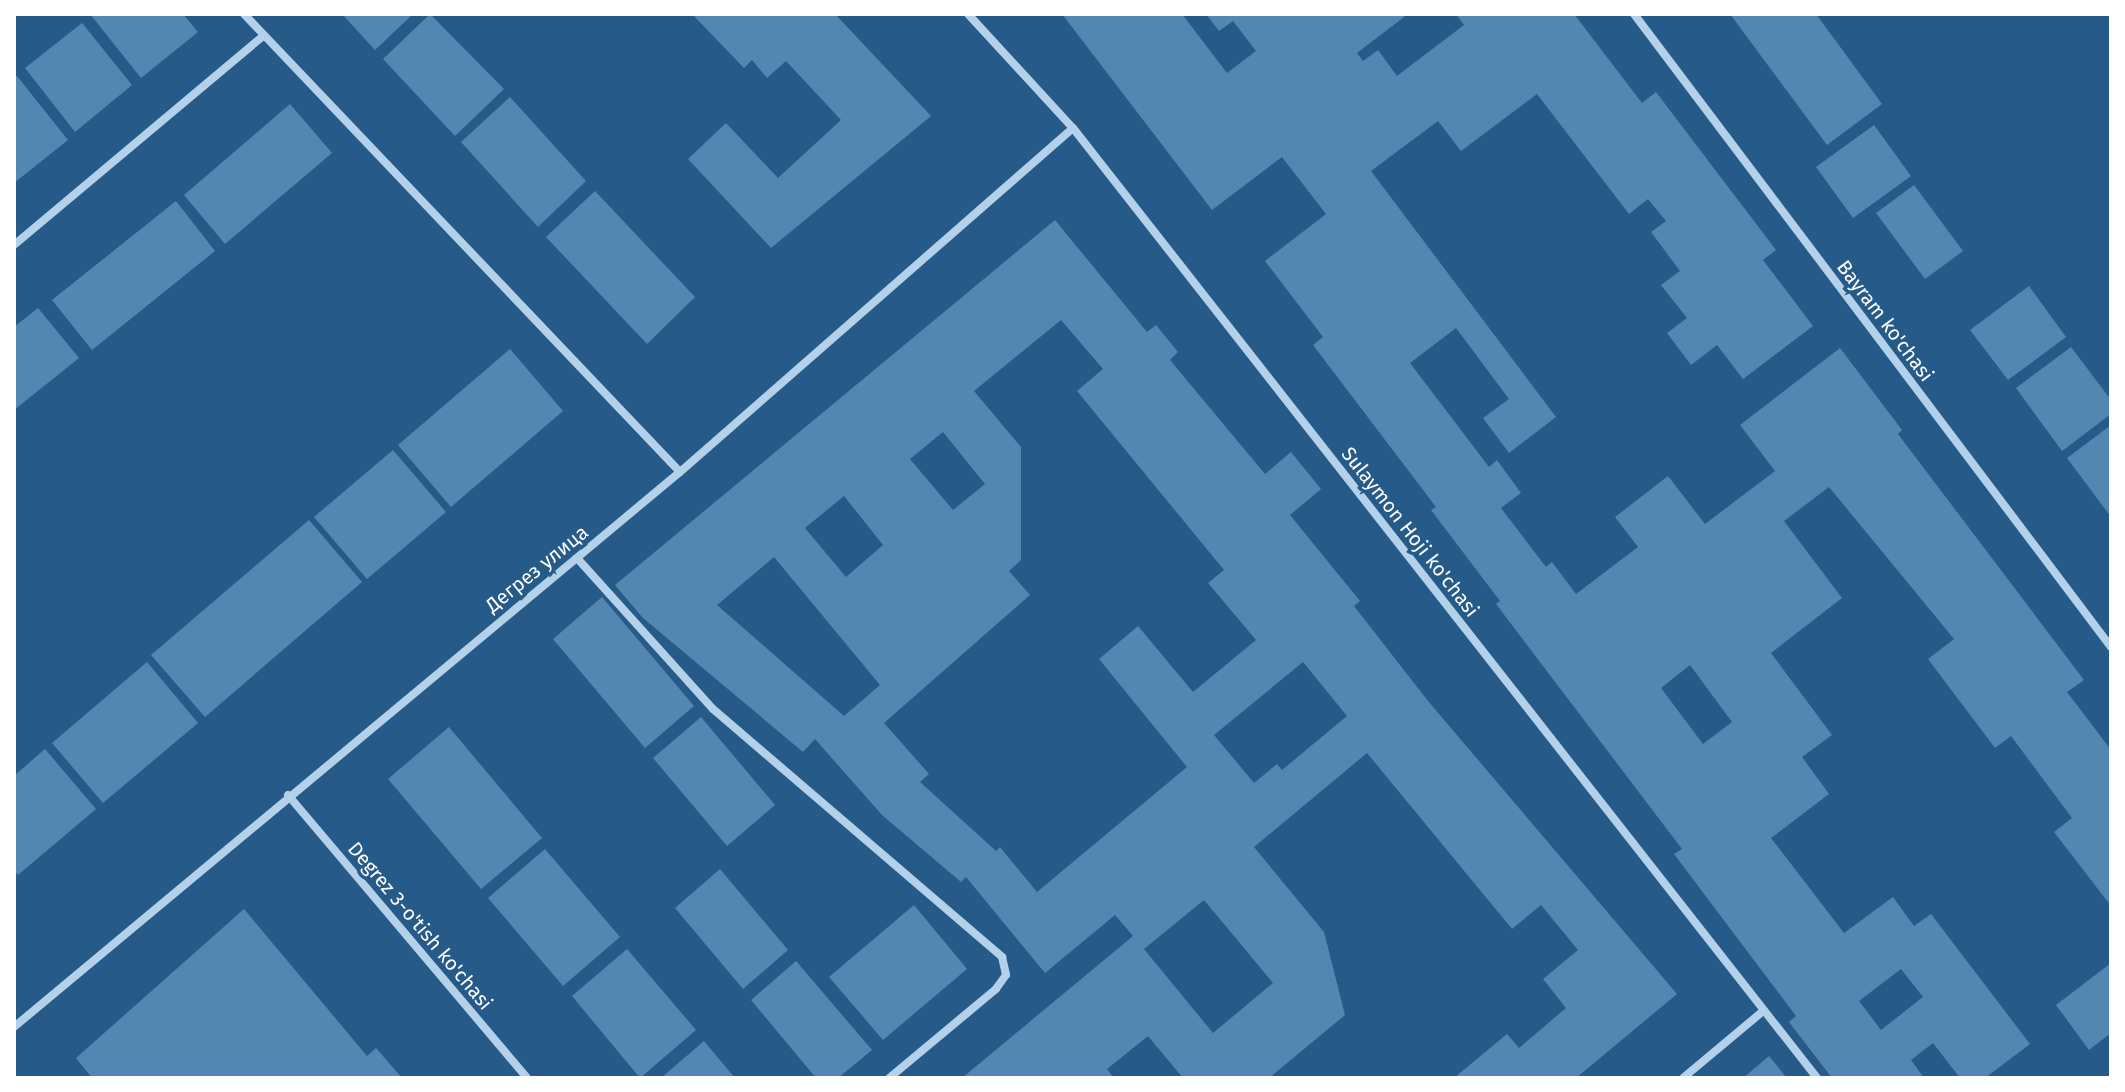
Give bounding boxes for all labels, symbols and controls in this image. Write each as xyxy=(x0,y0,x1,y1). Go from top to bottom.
street label: Bayram ko'chasi xyxy=(1832,256,1938,386)
street label: Sulaymon Hoji ko'chasi xyxy=(1336,442,1484,622)
street label: Дегрез улица xyxy=(481,520,593,618)
street label: Degrez 3-o'tish ko'chasi xyxy=(343,837,497,1015)

